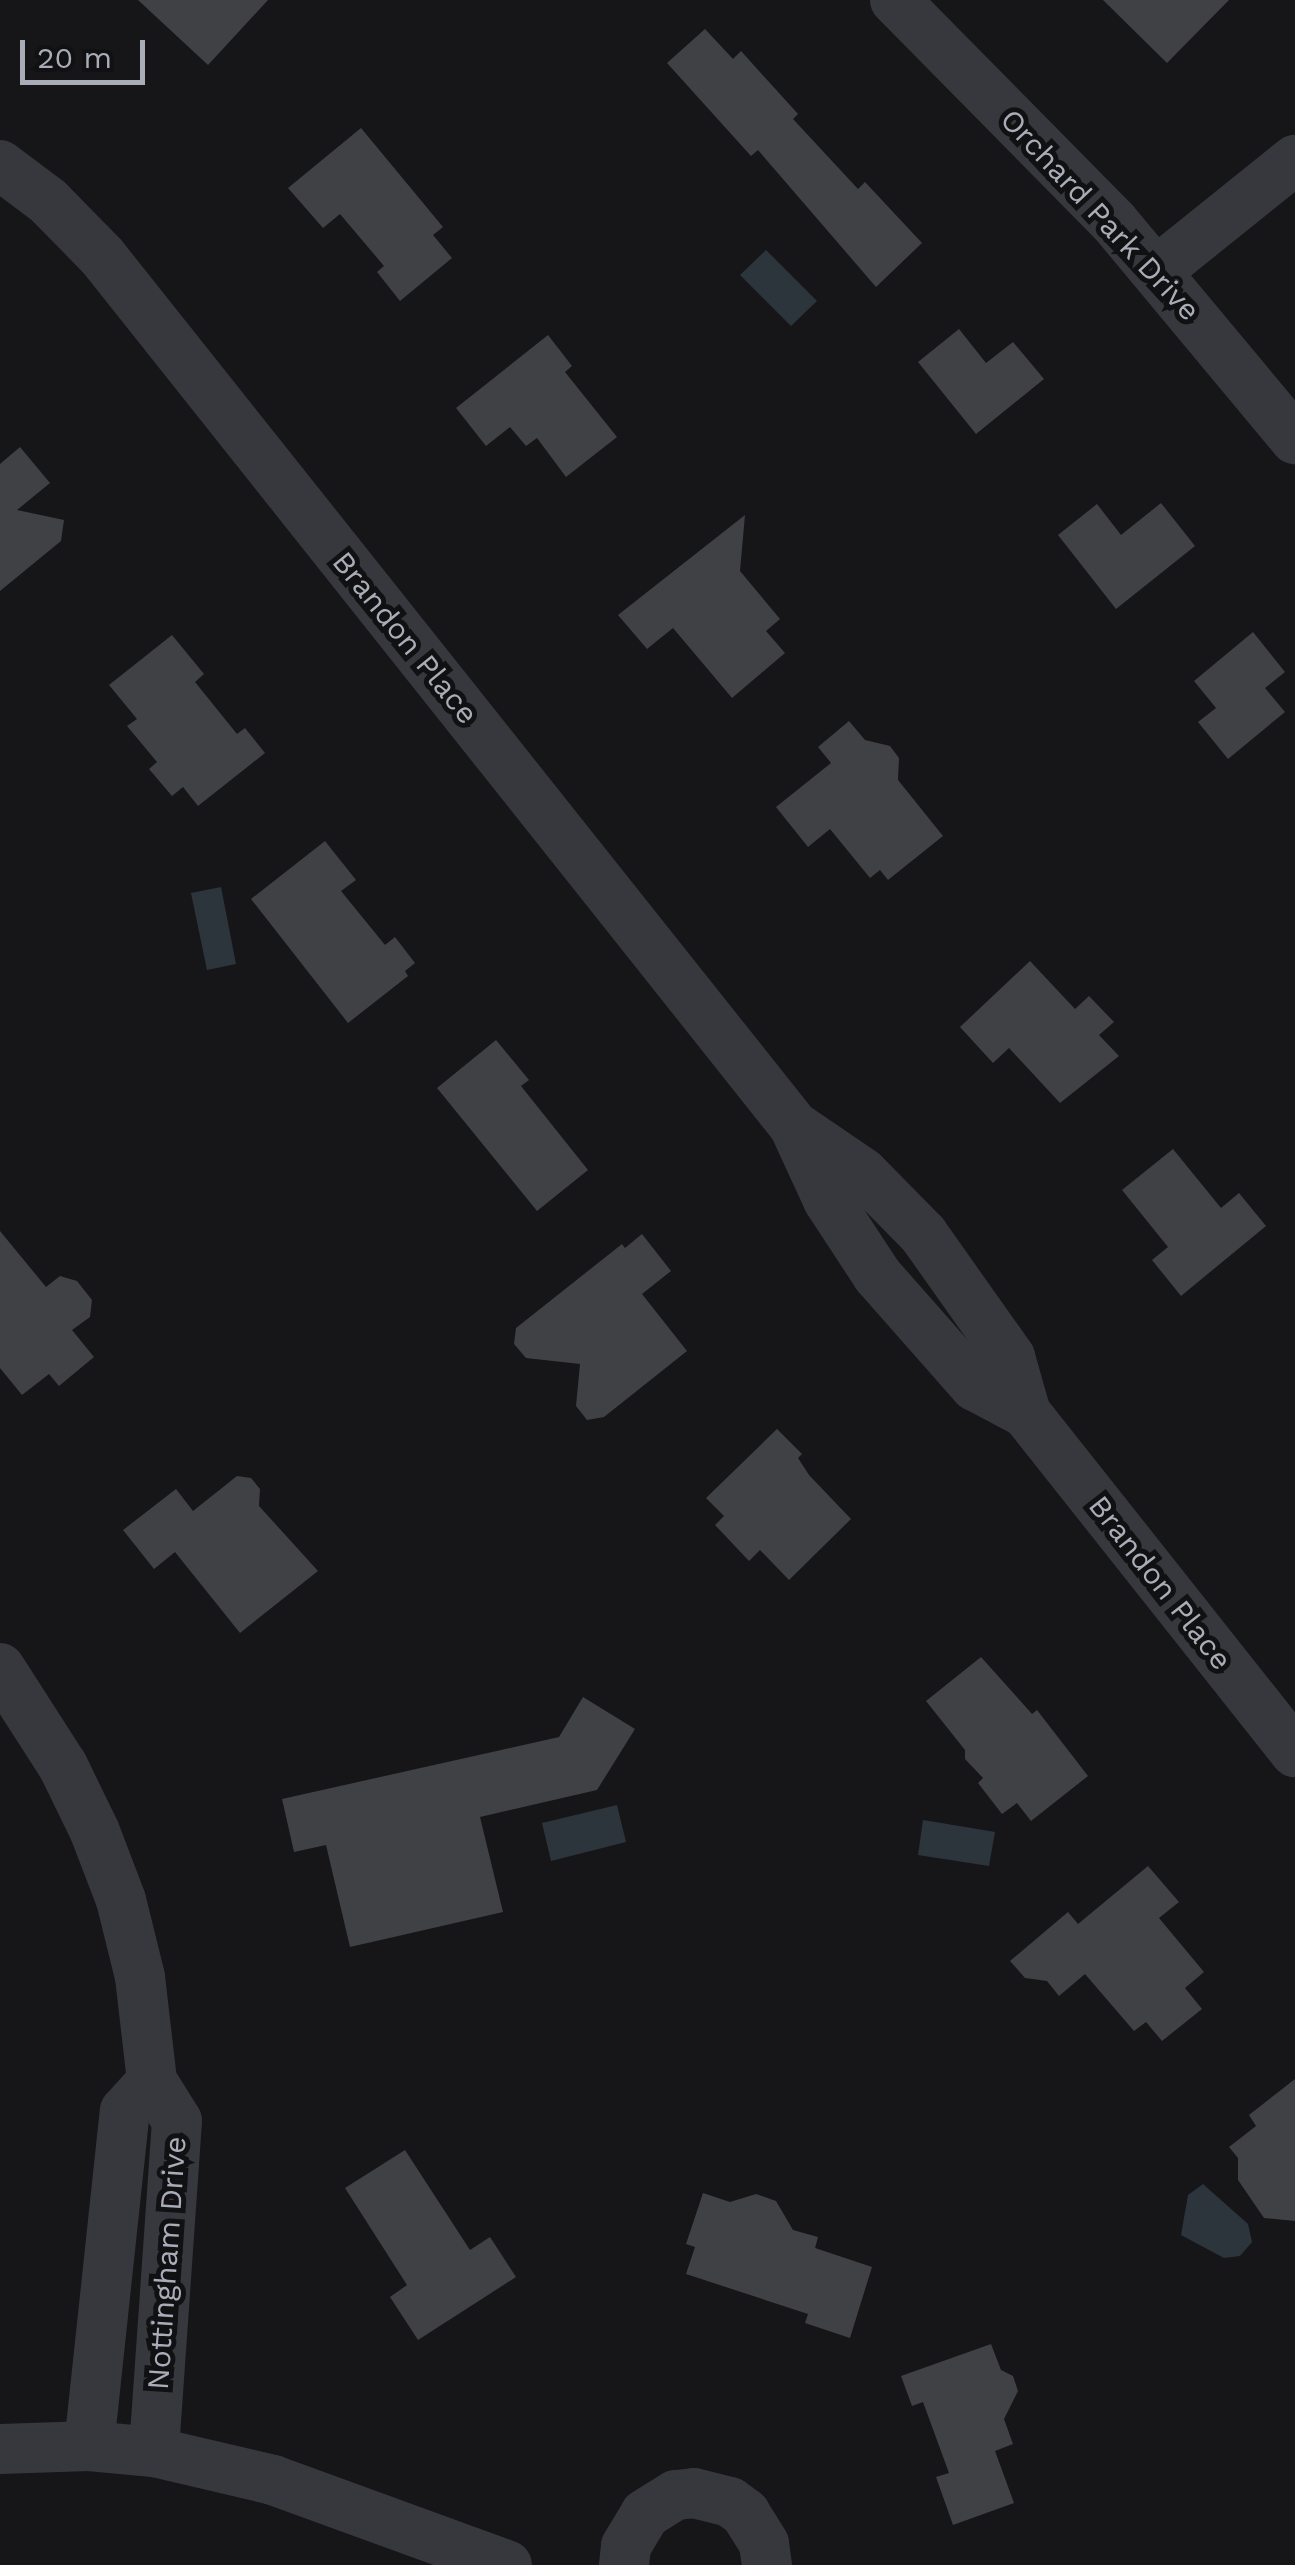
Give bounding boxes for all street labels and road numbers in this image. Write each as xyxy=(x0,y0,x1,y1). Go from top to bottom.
street label: Orchard Park Drive xyxy=(993,102,1207,328)
street label: Brandon Place xyxy=(325,545,485,731)
street label: Brandon Place xyxy=(1081,1489,1239,1677)
street label: Nottingham Drive xyxy=(140,2135,194,2391)

